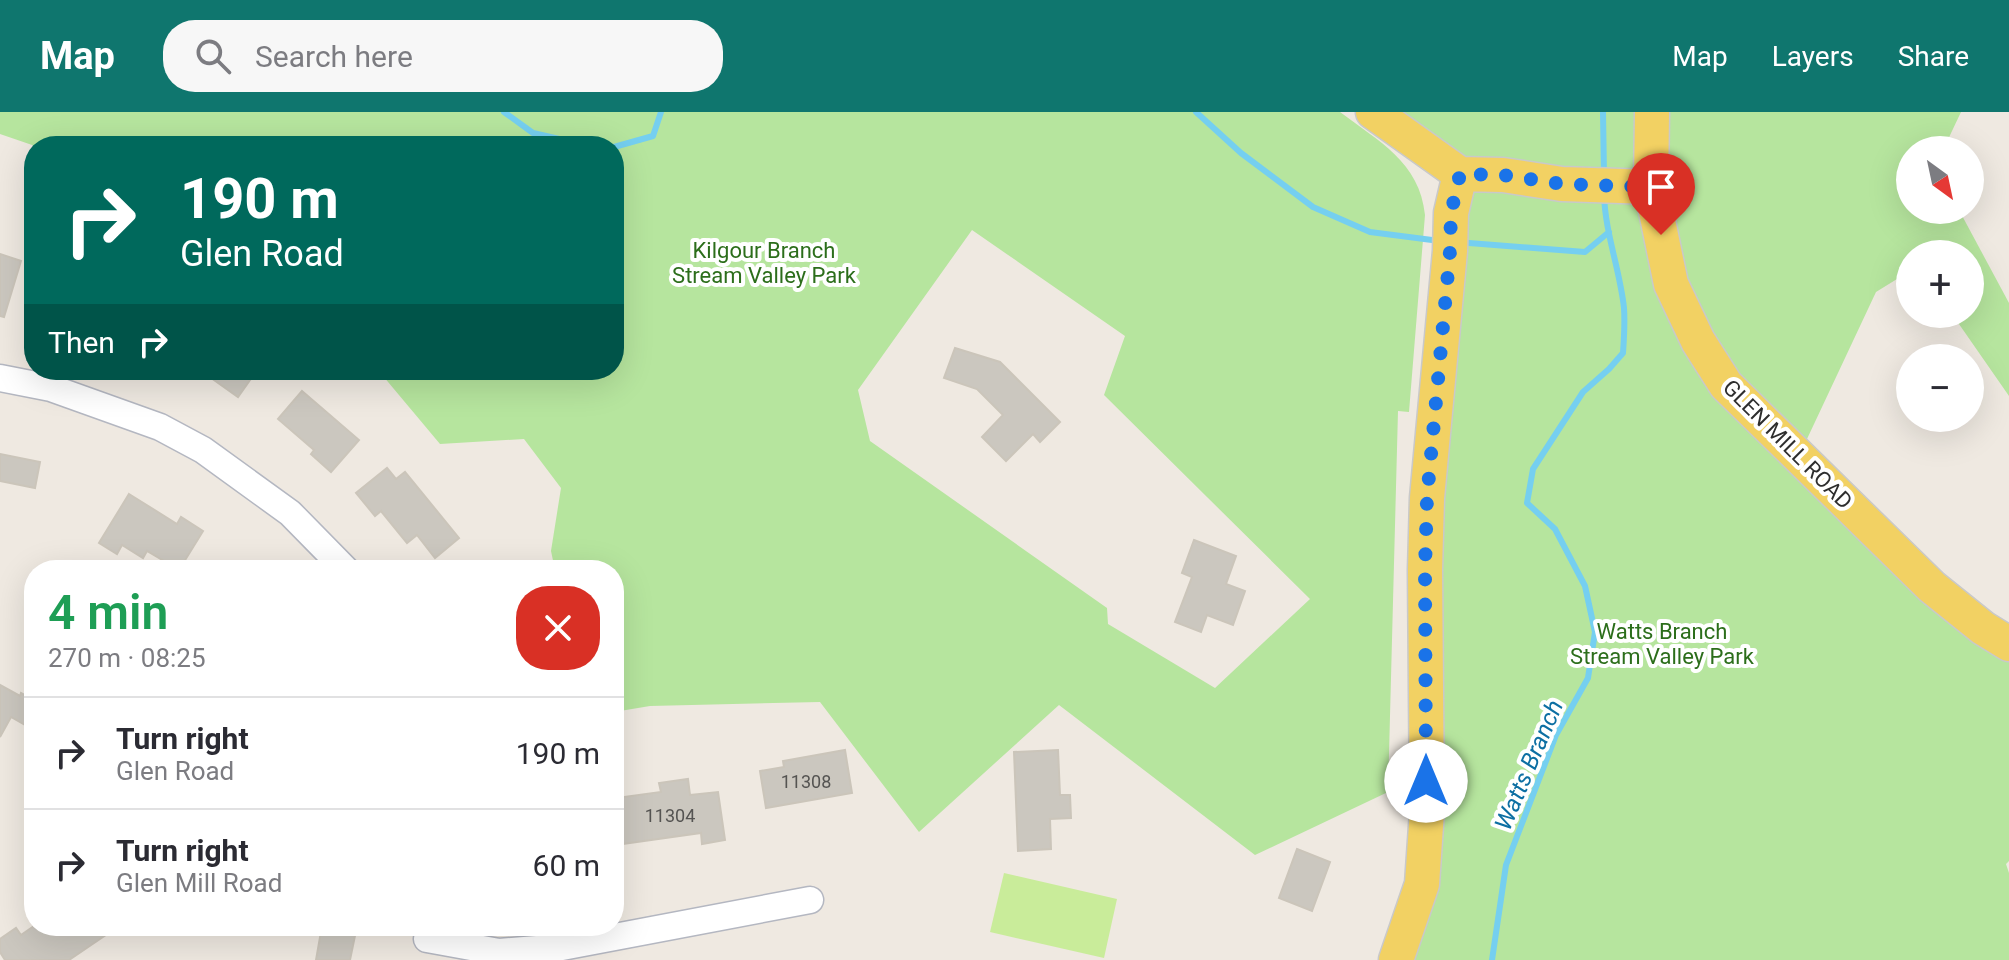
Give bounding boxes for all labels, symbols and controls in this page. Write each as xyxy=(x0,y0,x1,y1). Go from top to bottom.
search box xyxy=(163,20,723,92)
text: Map xyxy=(40,34,115,78)
icon: search xyxy=(191,34,235,78)
text: Search here xyxy=(255,39,413,74)
text: Map xyxy=(1672,40,1728,73)
text: Layers xyxy=(1772,40,1854,73)
text: Share xyxy=(1898,40,1969,73)
north arrow xyxy=(1896,136,1984,224)
map controls xyxy=(1896,136,1984,432)
pin xyxy=(1627,153,1695,235)
icon: arrive xyxy=(1639,165,1683,209)
text: 190 m xyxy=(180,166,339,232)
icon: right xyxy=(48,168,152,272)
text: Glen Road xyxy=(180,233,344,275)
park label: Kilgour Branch Stream Valley Park xyxy=(672,238,857,288)
button: + xyxy=(1896,240,1984,328)
icon: right xyxy=(131,320,175,364)
text: Then xyxy=(48,325,115,360)
button: − xyxy=(1896,344,1984,432)
street label: GLEN MILL ROAD xyxy=(1718,375,1857,514)
text: 4 min xyxy=(48,584,168,641)
button: close xyxy=(516,586,600,670)
park label: Watts Branch Stream Valley Park xyxy=(1570,619,1755,669)
text: 270 m · 08:25 xyxy=(48,643,206,673)
water label: Watts Branch xyxy=(1489,696,1569,834)
text: Turn right xyxy=(116,721,249,756)
icon: right xyxy=(48,731,92,775)
text: 190 m xyxy=(516,736,600,771)
position arrow xyxy=(1384,739,1468,823)
text: Glen Road xyxy=(116,756,234,786)
house number: 11308 xyxy=(781,771,831,792)
house number: 11304 xyxy=(645,805,695,826)
text: Turn right xyxy=(116,833,249,868)
icon: right xyxy=(48,843,92,887)
text: 60 m xyxy=(533,848,600,883)
text: Glen Mill Road xyxy=(116,868,282,898)

